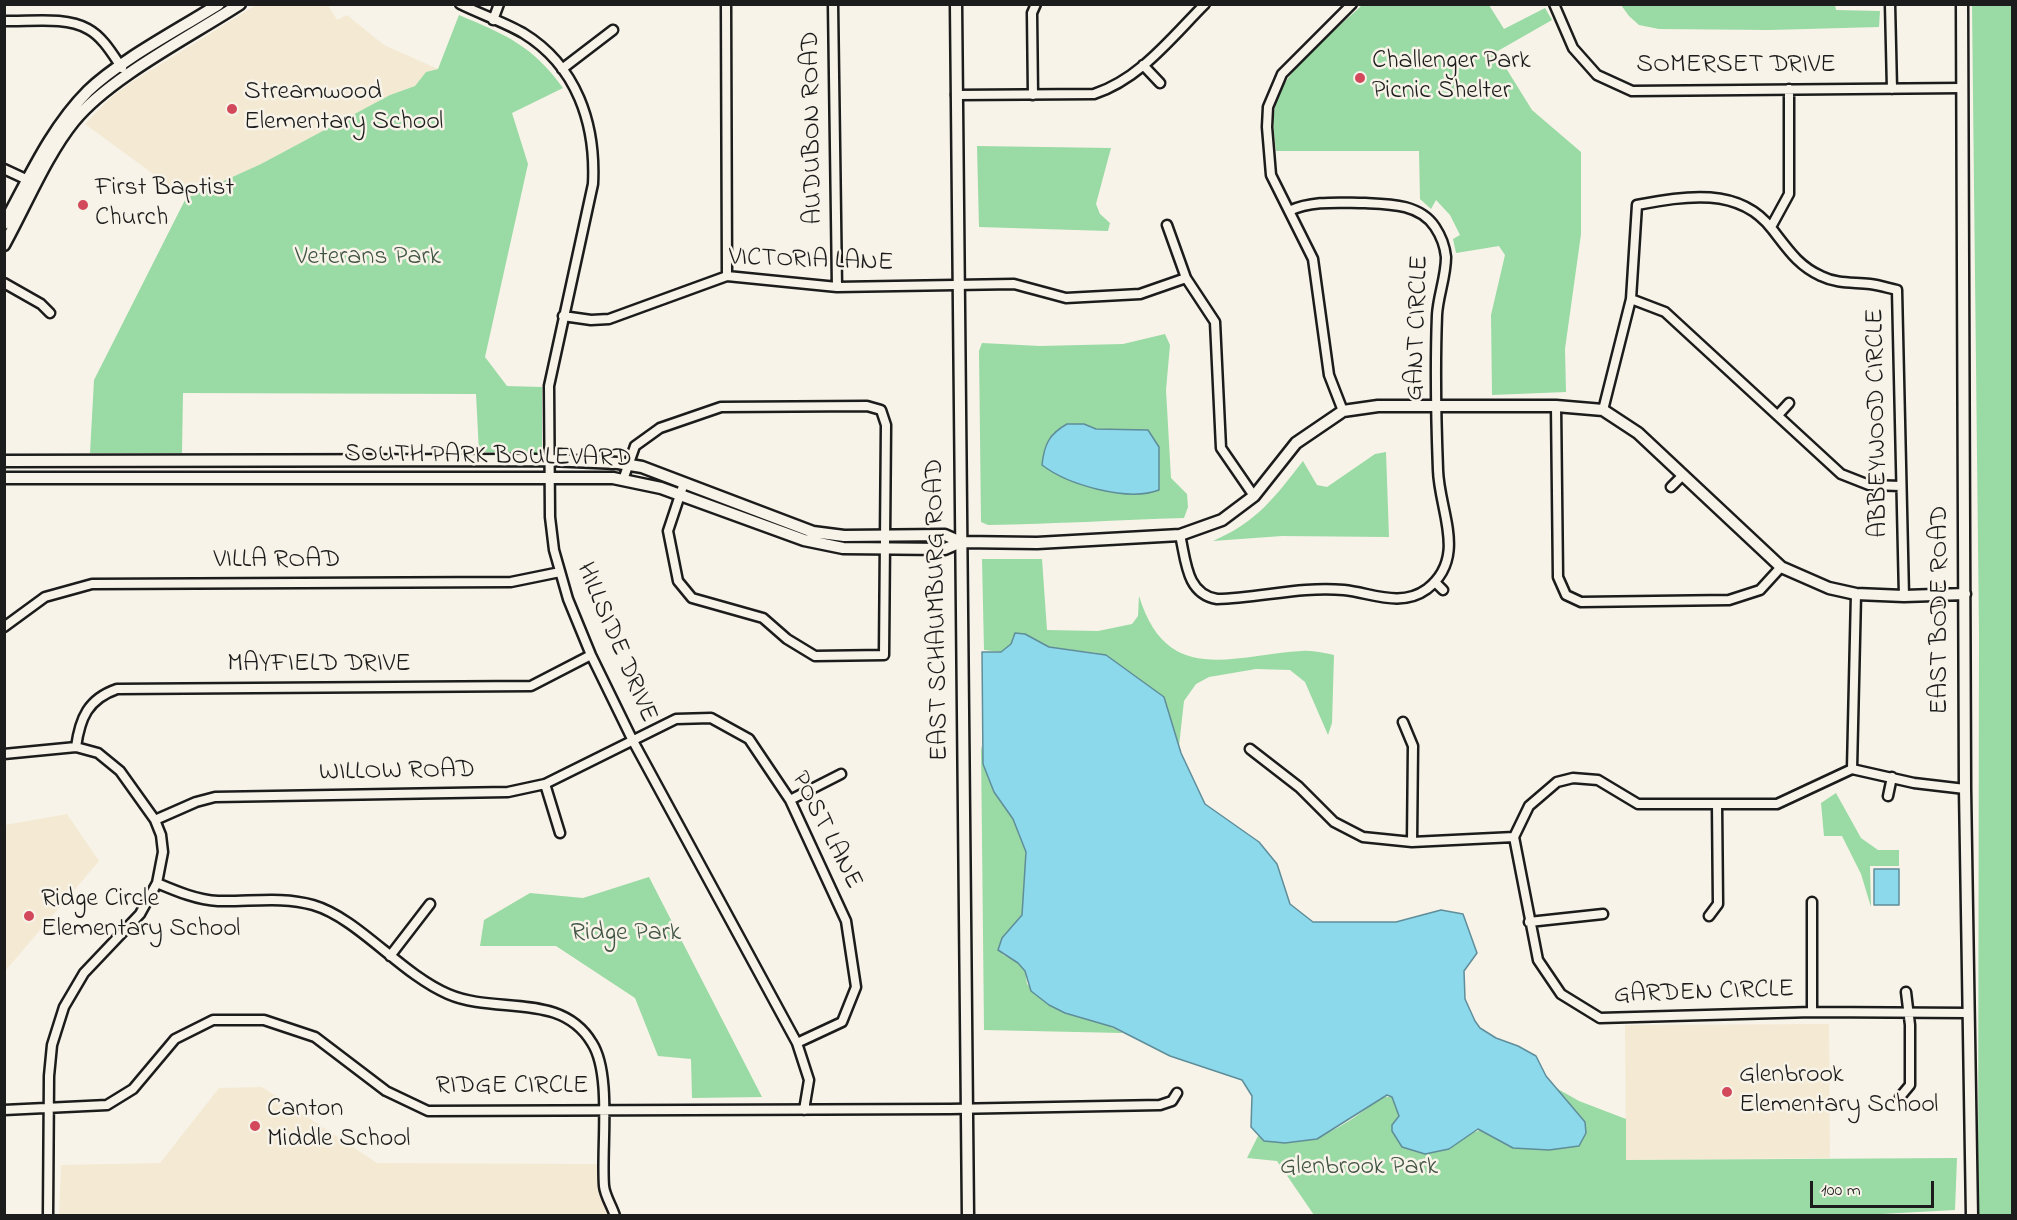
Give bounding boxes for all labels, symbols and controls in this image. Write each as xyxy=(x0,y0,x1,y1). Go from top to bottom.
street label: AUDUBON ROAD xyxy=(797,31,831,225)
place label: Challenger Park Picnic Shelter xyxy=(1372,47,1531,108)
street label: SOMERSET DRIVE xyxy=(1636,51,1836,83)
marker: Challenger Park Picnic Shelter xyxy=(1353,71,1367,85)
place label: Streamwood Elementary School xyxy=(244,78,443,140)
marker: Streamwood Elementary School xyxy=(225,102,239,116)
place label: First Baptist Church xyxy=(95,174,234,236)
marker: First Baptist Church xyxy=(76,198,90,212)
park label: Veterans Park xyxy=(295,243,441,275)
street label: VICTORIA LANE xyxy=(728,244,894,280)
street label: GANT CIRCLE xyxy=(1401,255,1437,401)
street label: ABBEYWOOD CIRCLE xyxy=(1861,308,1897,538)
street label: SOUTH PARK BOULEVARD xyxy=(344,440,632,476)
street label: EAST SCHAUMBURG ROAD xyxy=(921,459,957,761)
street label: EAST BODE ROAD xyxy=(1926,506,1958,714)
street label: VILLA ROAD xyxy=(214,546,340,578)
street label: HILLSIDE DRIVE xyxy=(567,558,663,728)
street label: MAYFIELD DRIVE xyxy=(227,650,411,682)
street label: WILLOW ROAD xyxy=(319,756,475,790)
street label: POST LANE xyxy=(782,767,868,895)
place label: Ridge Circle Elementary School xyxy=(41,885,240,946)
marker: Ridge Circle Elementary School xyxy=(22,909,36,923)
park label: Ridge Park xyxy=(571,919,681,951)
street label: GARDEN CIRCLE xyxy=(1613,975,1795,1013)
place label: Glenbrook Elementary School xyxy=(1739,1061,1938,1122)
street label: RIDGE CIRCLE xyxy=(436,1072,588,1104)
marker: Glenbrook Elementary School xyxy=(1720,1085,1734,1099)
place label: Canton Middle School xyxy=(267,1095,410,1156)
marker: Canton Middle School xyxy=(248,1119,262,1133)
park label: Glenbrook Park xyxy=(1280,1153,1438,1185)
scale bar xyxy=(1813,1169,1938,1207)
text: 100 m xyxy=(1821,1178,1861,1204)

